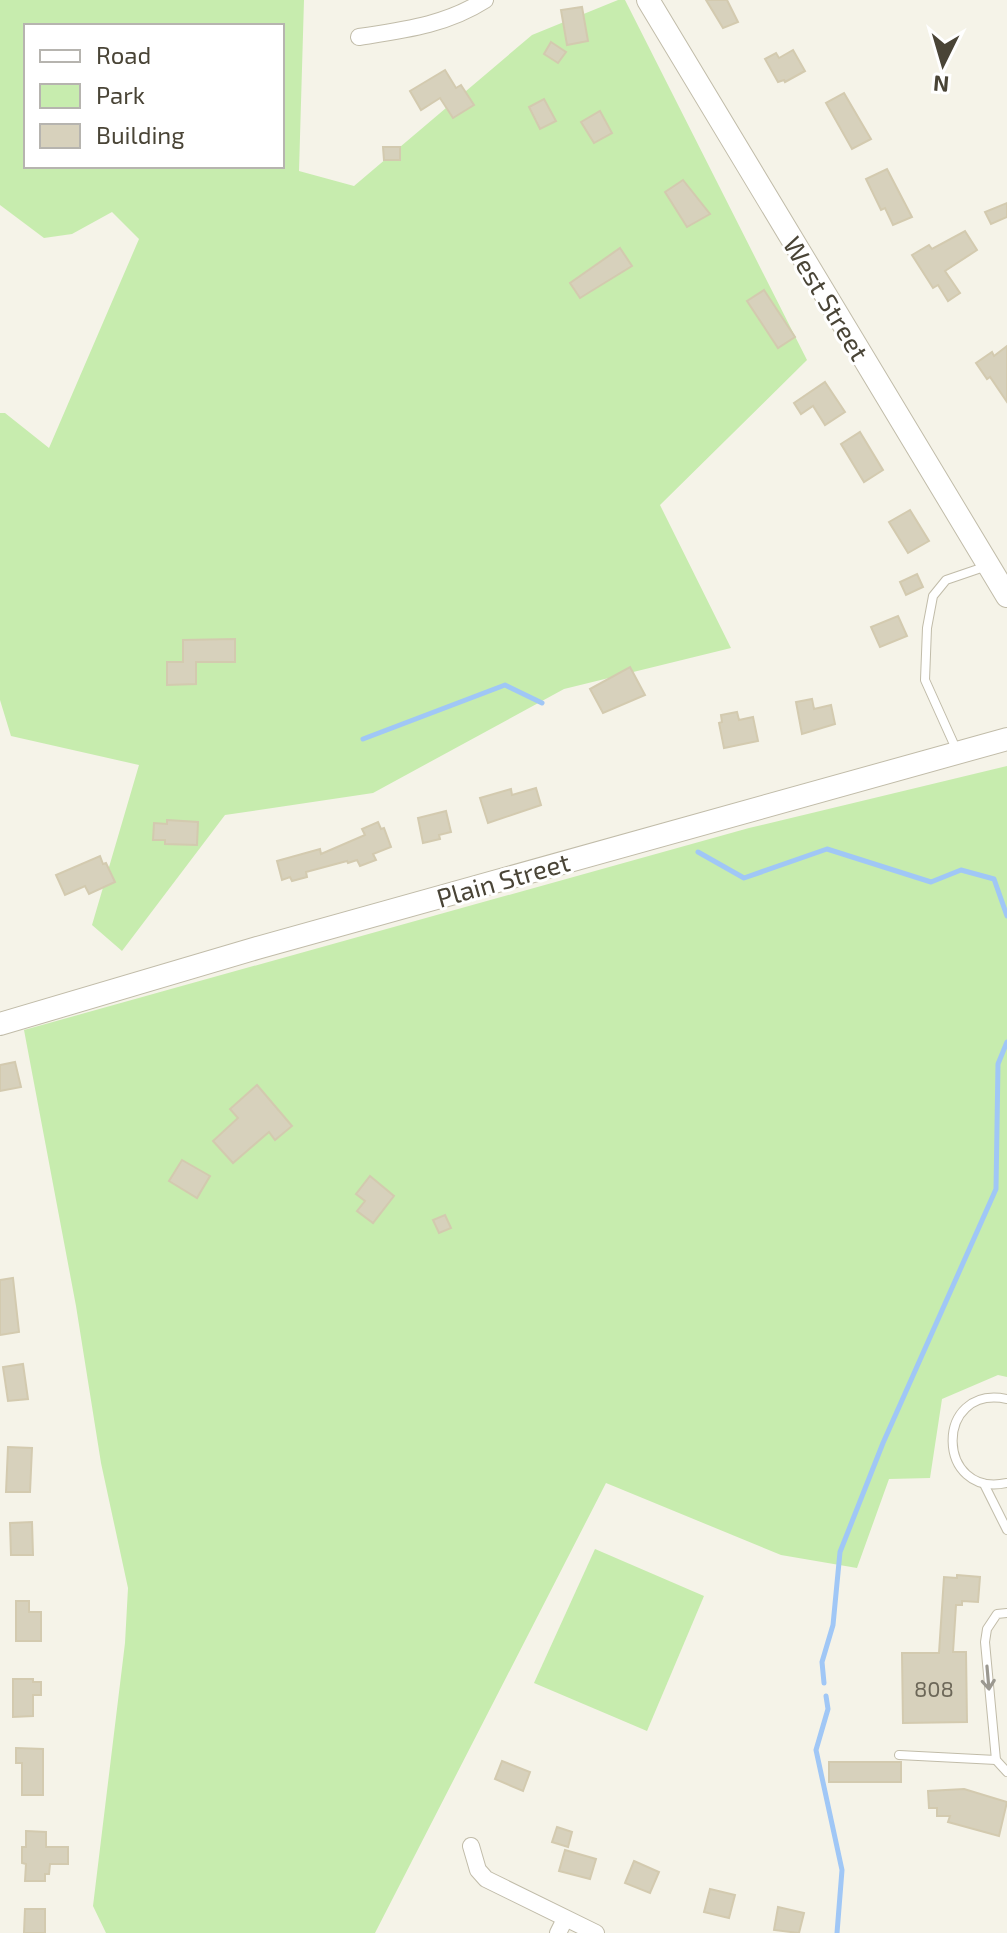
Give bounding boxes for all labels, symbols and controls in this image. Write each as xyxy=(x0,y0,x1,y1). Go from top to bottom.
legend xyxy=(24,24,284,168)
north arrow xyxy=(903,24,983,104)
text: Road xyxy=(96,40,151,69)
text: N xyxy=(932,71,950,99)
text: Park xyxy=(96,80,145,109)
text: Building xyxy=(96,120,185,149)
street label: West Street xyxy=(778,230,876,366)
street label: Plain Street xyxy=(433,845,573,913)
one-way arrow xyxy=(981,1664,996,1691)
house number: 808 xyxy=(914,1675,954,1701)

